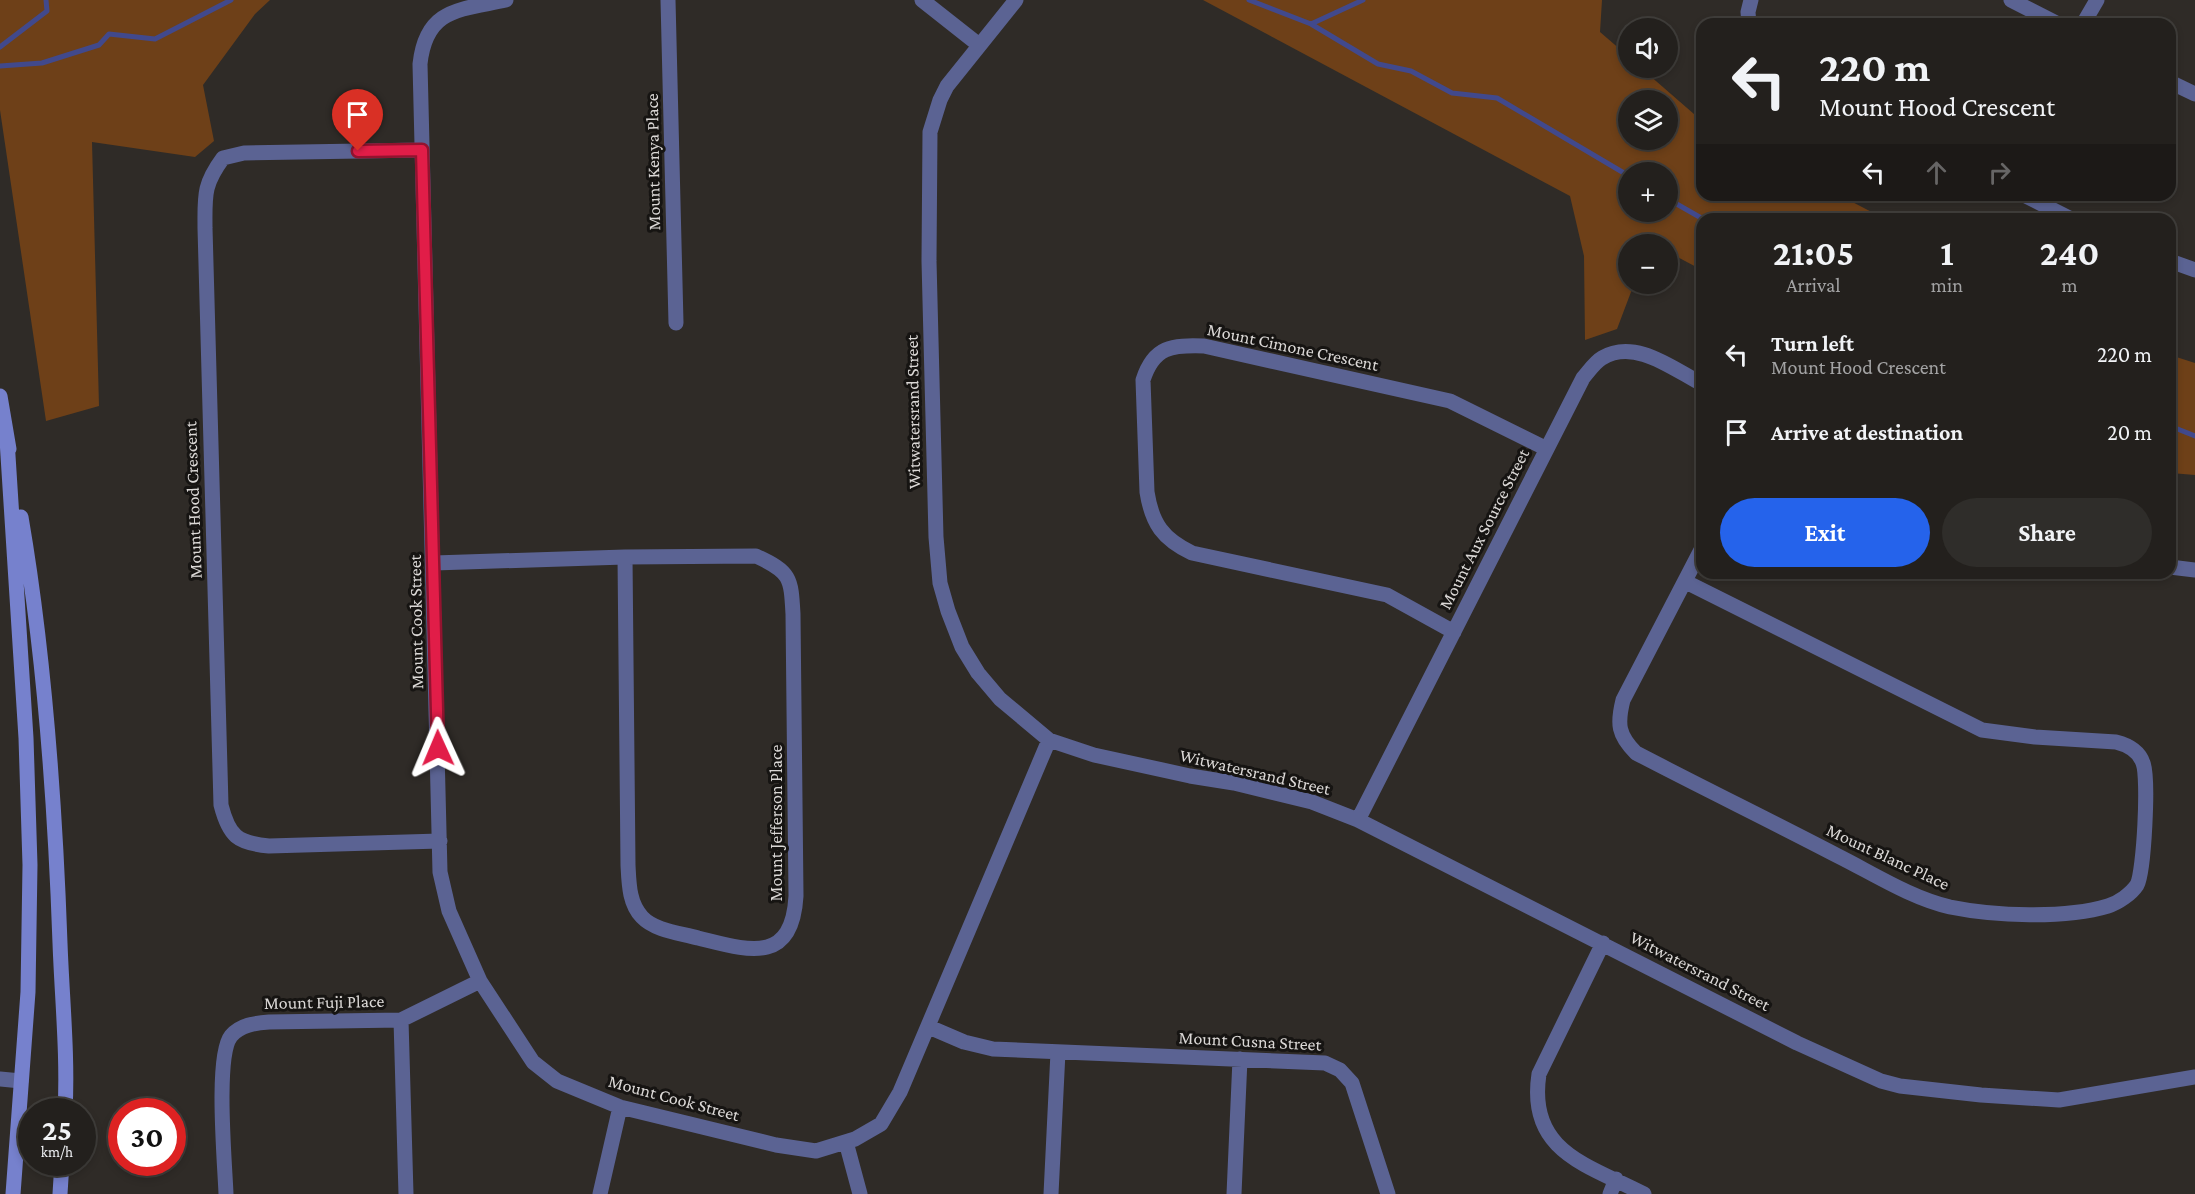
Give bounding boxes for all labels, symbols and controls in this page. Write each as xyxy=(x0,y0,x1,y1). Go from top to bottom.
map controls xyxy=(1618,18,1678,294)
button: sound xyxy=(1618,18,1678,78)
icon: left xyxy=(1720,42,1798,120)
text: 220 m xyxy=(1819,43,1930,90)
pin xyxy=(332,89,383,151)
button: layers xyxy=(1618,90,1678,150)
text: Mount Hood Crescent xyxy=(1819,92,2055,122)
street label: Mount Kenya Place xyxy=(642,93,664,231)
icon: arrive xyxy=(341,98,374,131)
icon: left xyxy=(1857,156,1890,189)
icon: ahead xyxy=(1920,156,1953,189)
icon: right xyxy=(1983,156,2016,189)
button: + xyxy=(1618,162,1678,222)
text: 21:05 xyxy=(1773,233,1854,273)
text: 1 xyxy=(1940,233,1954,273)
text: 240 xyxy=(2040,233,2099,273)
button: − xyxy=(1618,234,1678,294)
text: Arrival xyxy=(1786,274,1841,296)
text: min xyxy=(1931,274,1963,296)
text: m xyxy=(2061,274,2077,296)
street label: Mount Cimone Crescent xyxy=(1206,319,1381,375)
text: Turn left xyxy=(1771,331,1854,356)
street label: Witwatersrand Street xyxy=(902,334,924,489)
icon: left xyxy=(1720,338,1753,371)
text: 220 m xyxy=(2097,342,2152,367)
text: Mount Hood Crescent xyxy=(1771,356,1946,378)
icon: arrive xyxy=(1720,416,1753,449)
street label: Mount Hood Crescent xyxy=(180,420,206,579)
text: Arrive at destination xyxy=(1771,420,1963,445)
text: 20 m xyxy=(2107,420,2152,445)
street label: Mount Aux Source Street xyxy=(1435,444,1534,613)
button: Exit xyxy=(1720,498,1930,567)
button: Share xyxy=(1942,498,2152,567)
street label: Mount Cook Street xyxy=(405,553,427,690)
position arrow xyxy=(406,716,470,780)
street label: Mount Jefferson Place xyxy=(766,745,786,901)
street label: Witwatersrand Street xyxy=(1178,745,1333,799)
street label: Mount Blanc Place xyxy=(1823,820,1953,894)
street label: Witwatersrand Street xyxy=(1627,927,1774,1015)
street label: Mount Fuji Place xyxy=(264,991,385,1014)
street label: Mount Cusna Street xyxy=(1178,1027,1323,1055)
street label: Mount Cook Street xyxy=(606,1071,743,1125)
speed limit sign: 30 xyxy=(108,1098,186,1176)
text: 25 xyxy=(42,1113,72,1146)
text: km/h xyxy=(41,1144,73,1160)

